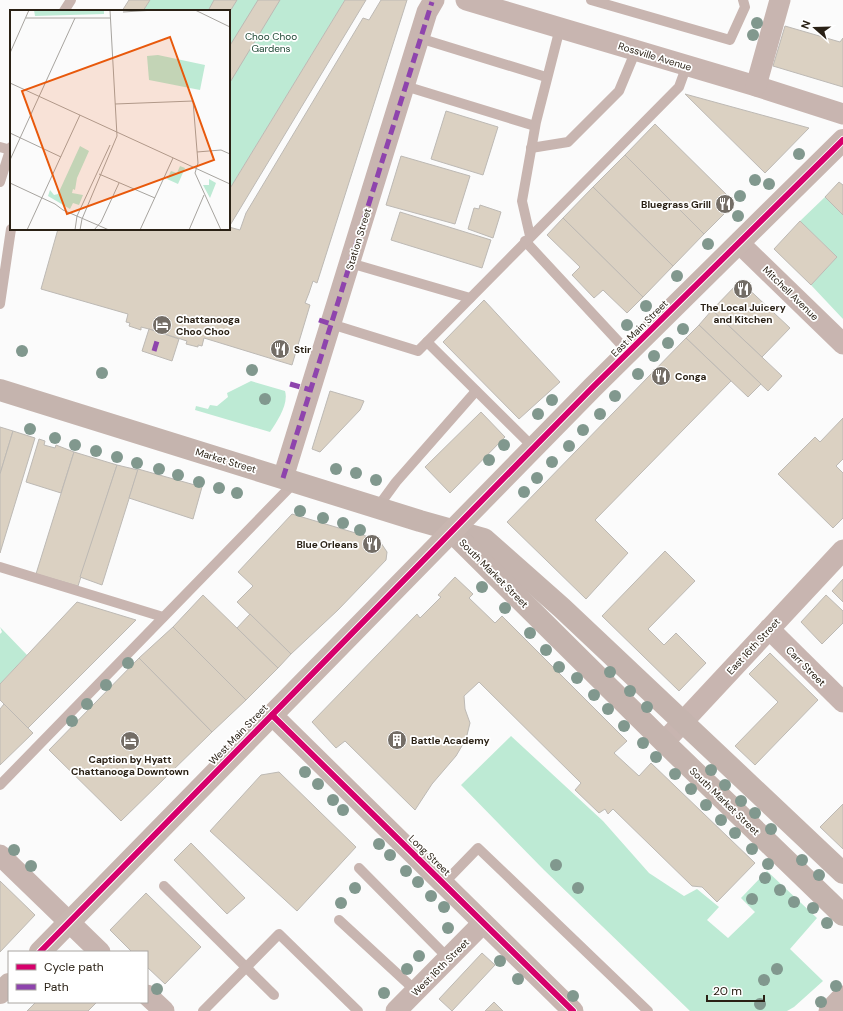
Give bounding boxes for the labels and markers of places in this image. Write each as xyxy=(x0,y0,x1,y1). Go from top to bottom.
restaurant icon: Bluegrass Grill xyxy=(714,193,736,215)
place label: Bluegrass Grill xyxy=(641,198,711,211)
restaurant icon: The Local Juicery and Kitchen xyxy=(732,278,754,300)
place label: The Local Juicery and Kitchen xyxy=(700,301,786,326)
place label: Chattanooga Choo Choo xyxy=(176,313,240,338)
hotel icon: Chattanooga Choo Choo xyxy=(151,314,173,336)
restaurant icon: Stir xyxy=(269,338,291,360)
place label: Stir xyxy=(294,343,311,356)
restaurant icon: Conga xyxy=(650,365,672,387)
place label: Conga xyxy=(675,370,707,383)
restaurant icon: Blue Orleans xyxy=(361,533,383,555)
place label: Blue Orleans xyxy=(296,538,358,551)
building icon: Battle Academy xyxy=(386,729,408,751)
hotel icon: Caption by Hyatt Chattanooga Downtown xyxy=(119,730,141,752)
place label: Battle Academy xyxy=(411,734,490,747)
place label: Caption by Hyatt Chattanooga Downtown xyxy=(71,753,189,778)

